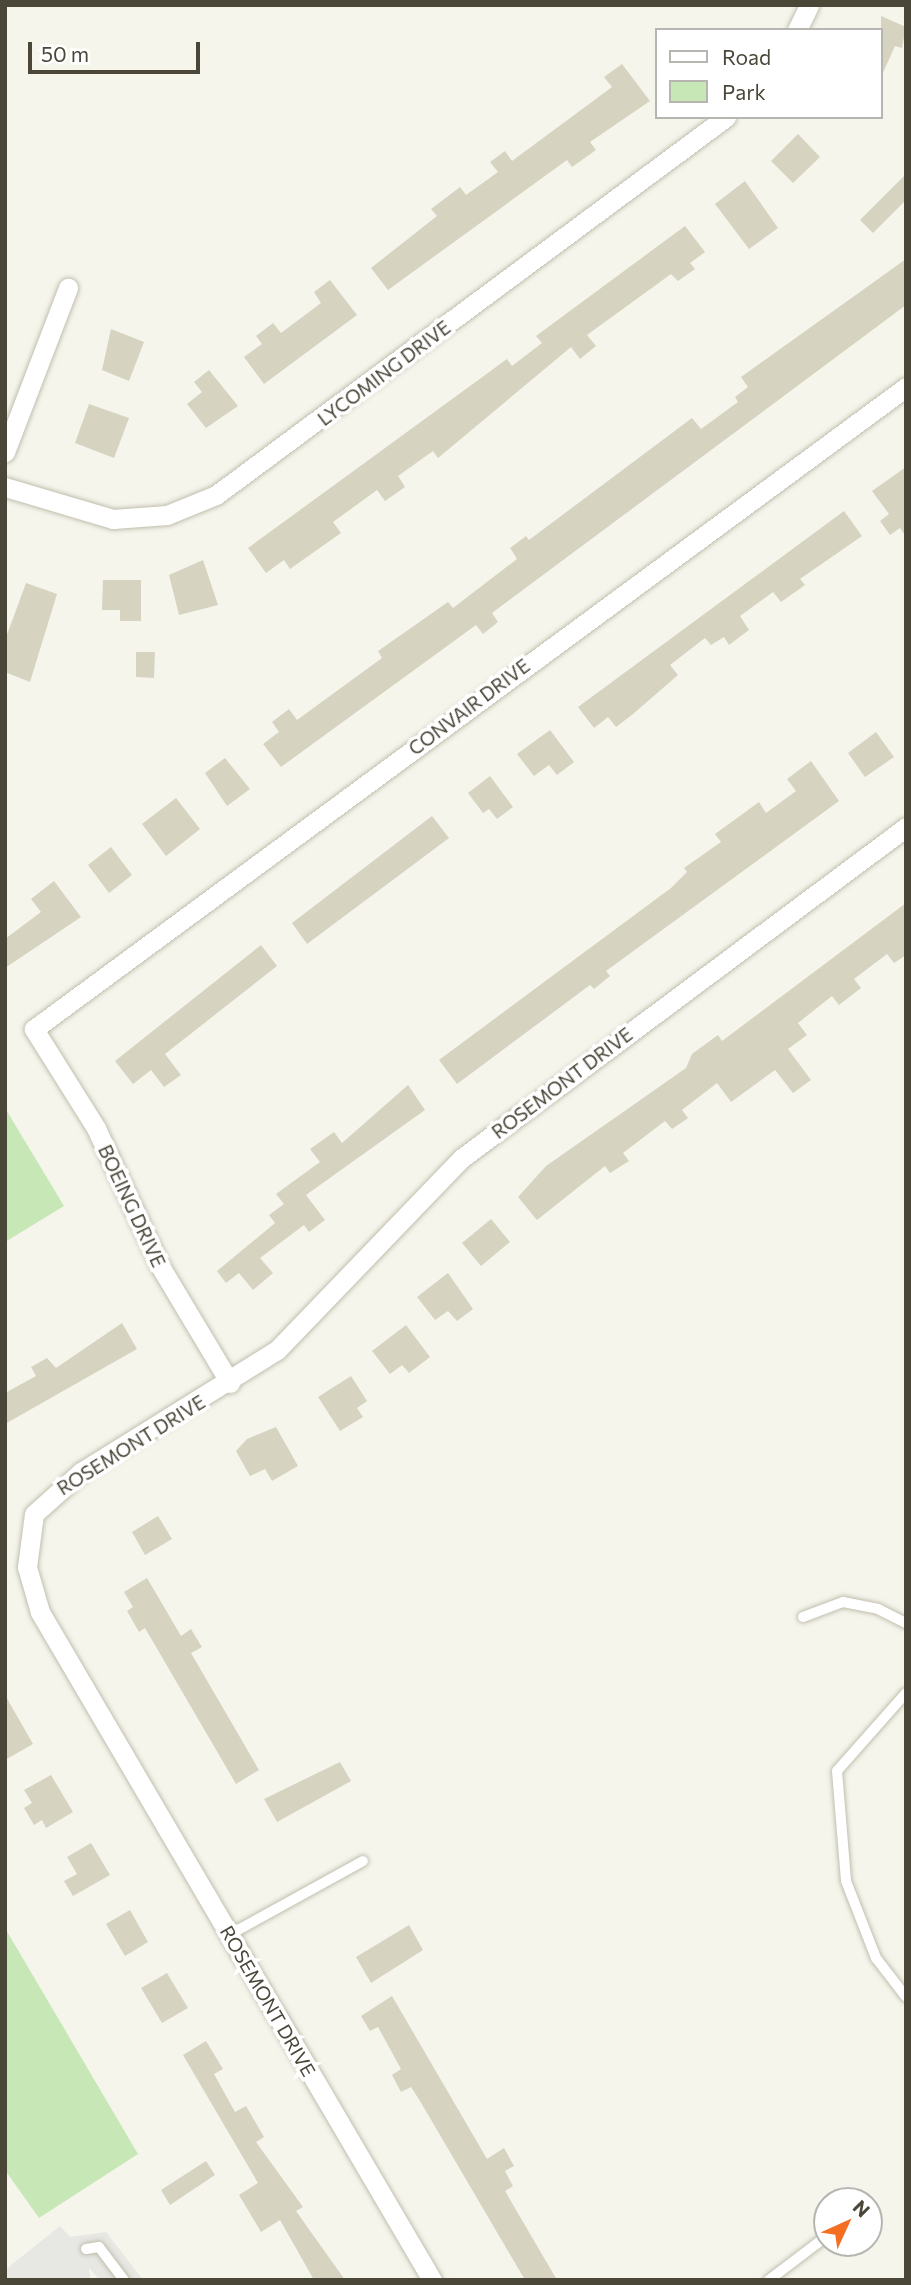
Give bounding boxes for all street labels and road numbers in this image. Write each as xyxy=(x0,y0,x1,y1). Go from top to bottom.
street label: LYCOMING DRIVE xyxy=(313,316,455,430)
street label: CONVAIR DRIVE xyxy=(404,654,534,760)
street label: ROSEMONT DRIVE xyxy=(487,1023,637,1143)
street label: BOEING DRIVE xyxy=(94,1141,170,1271)
street label: ROSEMONT DRIVE xyxy=(53,1390,209,1500)
street label: ROSEMONT DRIVE xyxy=(216,1922,320,2080)

